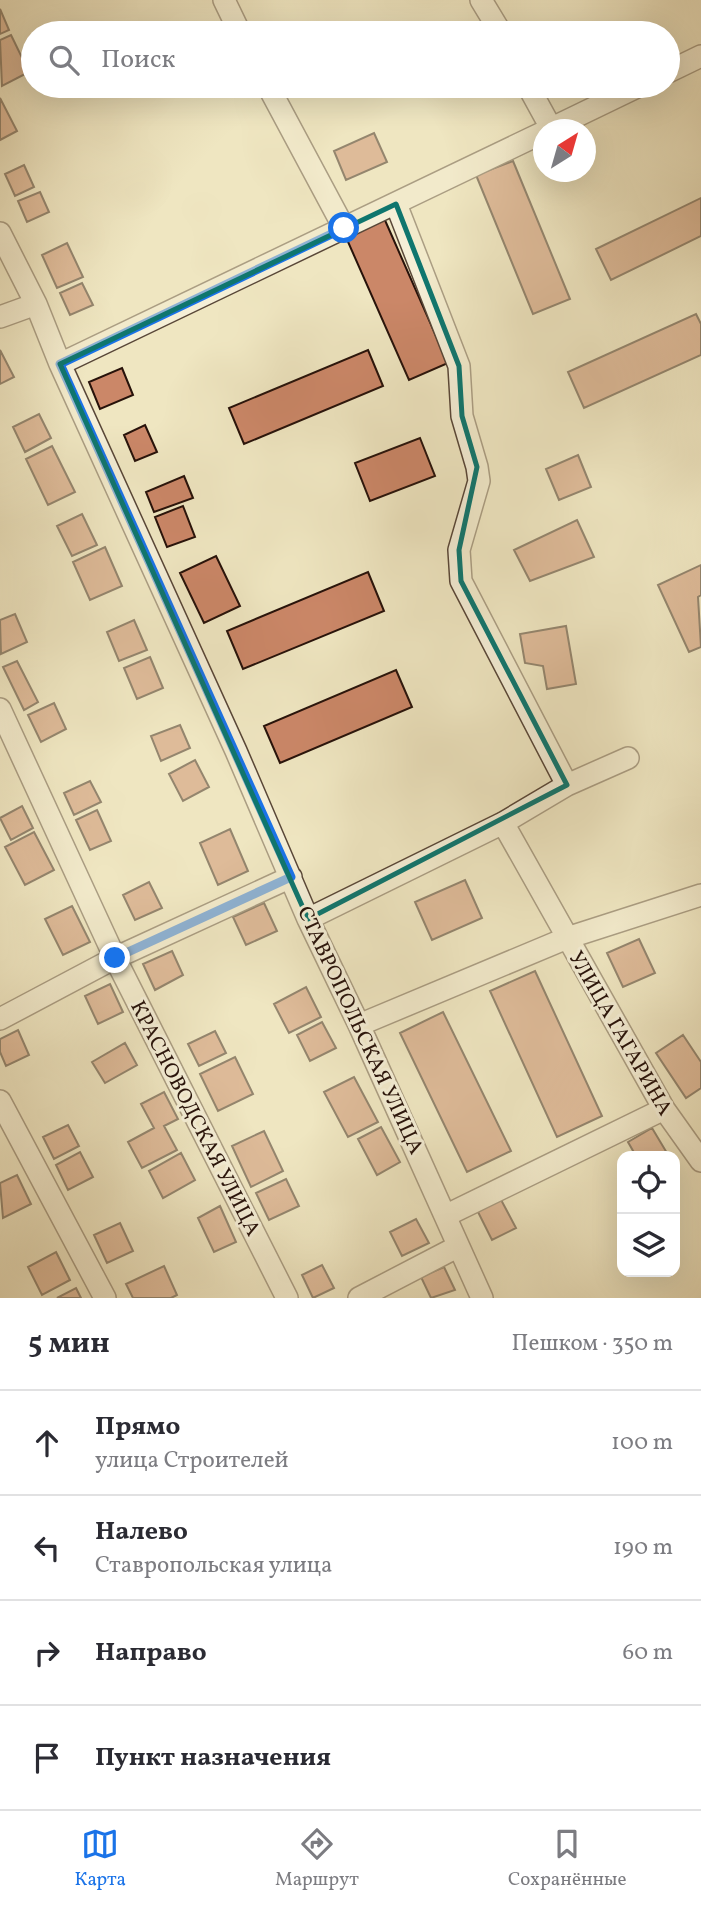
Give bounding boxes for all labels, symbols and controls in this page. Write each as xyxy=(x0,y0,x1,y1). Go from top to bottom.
search box xyxy=(21,21,680,98)
icon: search xyxy=(45,41,83,79)
text: Поиск xyxy=(101,42,175,78)
north arrow xyxy=(533,119,596,182)
route start xyxy=(328,212,359,243)
street label: СТАВРОПОЛЬСКАЯ УЛИЦА xyxy=(289,902,430,1160)
route end xyxy=(99,942,130,973)
street label: УЛИЦА ГАГАРИНА xyxy=(561,946,679,1122)
street label: КРАСНОВОДСКАЯ УЛИЦА xyxy=(123,996,267,1242)
map controls xyxy=(617,1151,680,1277)
button: locate xyxy=(617,1151,680,1214)
button: layers xyxy=(617,1214,680,1277)
text: 5 мин xyxy=(28,1323,110,1365)
text: Пешком · 350 m xyxy=(511,1328,673,1360)
text: Прямо xyxy=(95,1409,180,1445)
icon: ahead xyxy=(28,1424,66,1462)
text: 100 m xyxy=(611,1427,673,1459)
text: улица Строителей xyxy=(95,1445,289,1477)
text: Налево xyxy=(95,1514,188,1550)
icon: left xyxy=(28,1529,66,1567)
text: 190 m xyxy=(613,1532,673,1564)
text: Ставропольская улица xyxy=(95,1550,333,1582)
icon: right xyxy=(28,1634,66,1672)
text: Направо xyxy=(95,1635,207,1671)
text: 60 m xyxy=(623,1637,673,1669)
icon: arrive xyxy=(28,1739,66,1777)
text: Пункт назначения xyxy=(95,1740,331,1776)
tab: Карта xyxy=(75,1825,126,1893)
tab: Маршрут xyxy=(275,1825,359,1893)
tab: Сохранённые xyxy=(508,1825,626,1893)

